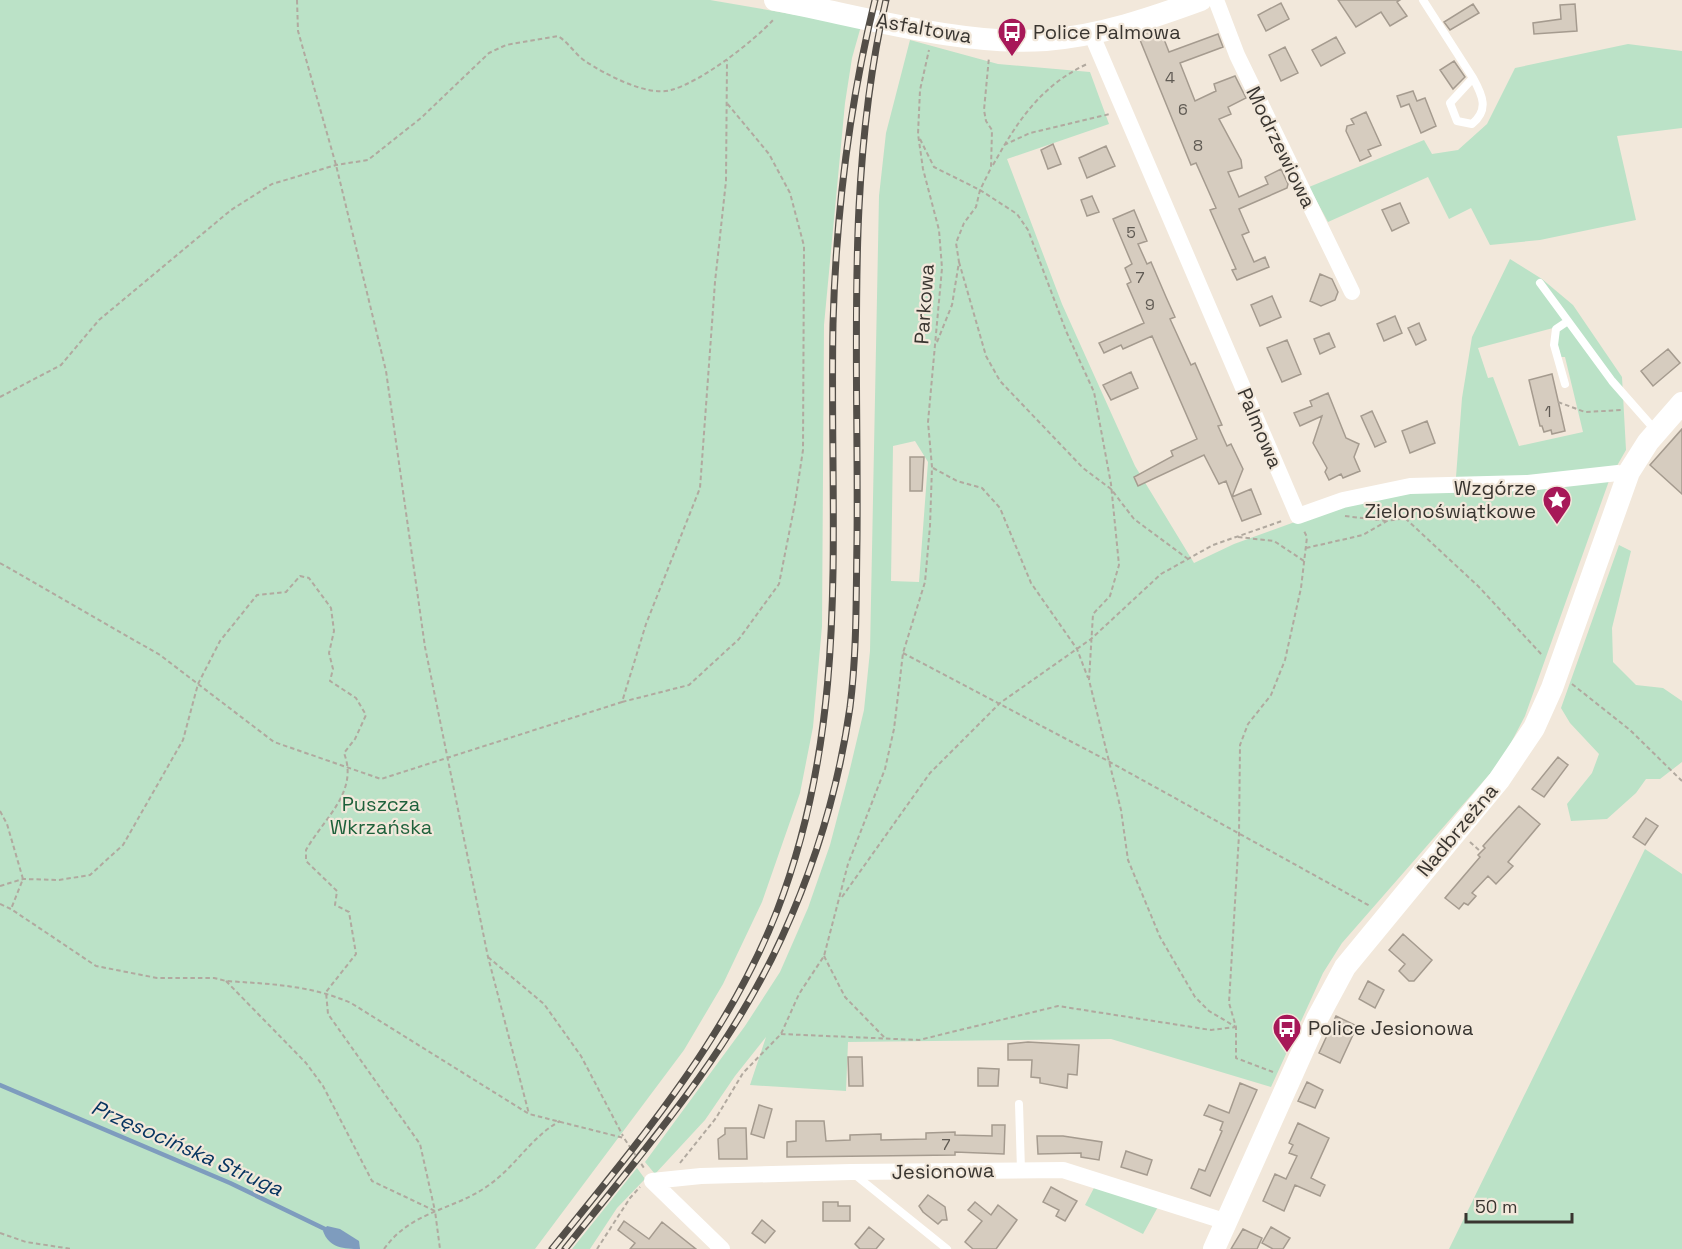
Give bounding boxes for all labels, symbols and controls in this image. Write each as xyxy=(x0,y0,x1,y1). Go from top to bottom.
street label: Asfaltowa xyxy=(874,7,974,49)
bus stop icon: Police Palmowa xyxy=(996,16,1028,58)
place label: Police Palmowa xyxy=(1033,19,1181,45)
house number: 4 xyxy=(1165,67,1175,88)
street label: Modrzewiowa xyxy=(1240,82,1322,212)
house number: 6 xyxy=(1178,99,1188,120)
house number: 8 xyxy=(1193,135,1203,156)
house number: 5 xyxy=(1126,222,1136,243)
street label: Parkowa xyxy=(908,263,940,345)
house number: 7 xyxy=(1135,267,1145,288)
house number: 9 xyxy=(1145,294,1155,315)
street label: Palmowa xyxy=(1231,384,1289,472)
house number: 1 xyxy=(1545,401,1551,422)
place label: Wzgórze Zielonoświątkowe xyxy=(1364,475,1536,524)
place icon: Wzgórze Zielonoświątkowe xyxy=(1541,484,1573,526)
street label: Nadbrzeżna xyxy=(1411,778,1503,882)
park label: Puszcza Wkrzańska xyxy=(330,791,432,840)
bus stop icon: Police Jesionowa xyxy=(1271,1012,1303,1054)
place label: Police Jesionowa xyxy=(1308,1015,1474,1041)
water label: Przęsocińska Struga xyxy=(87,1093,288,1202)
house number: 7 xyxy=(941,1134,951,1155)
street label: Jesionowa xyxy=(891,1157,995,1185)
scale bar xyxy=(1466,1186,1572,1224)
text: 50 m xyxy=(1475,1195,1517,1218)

